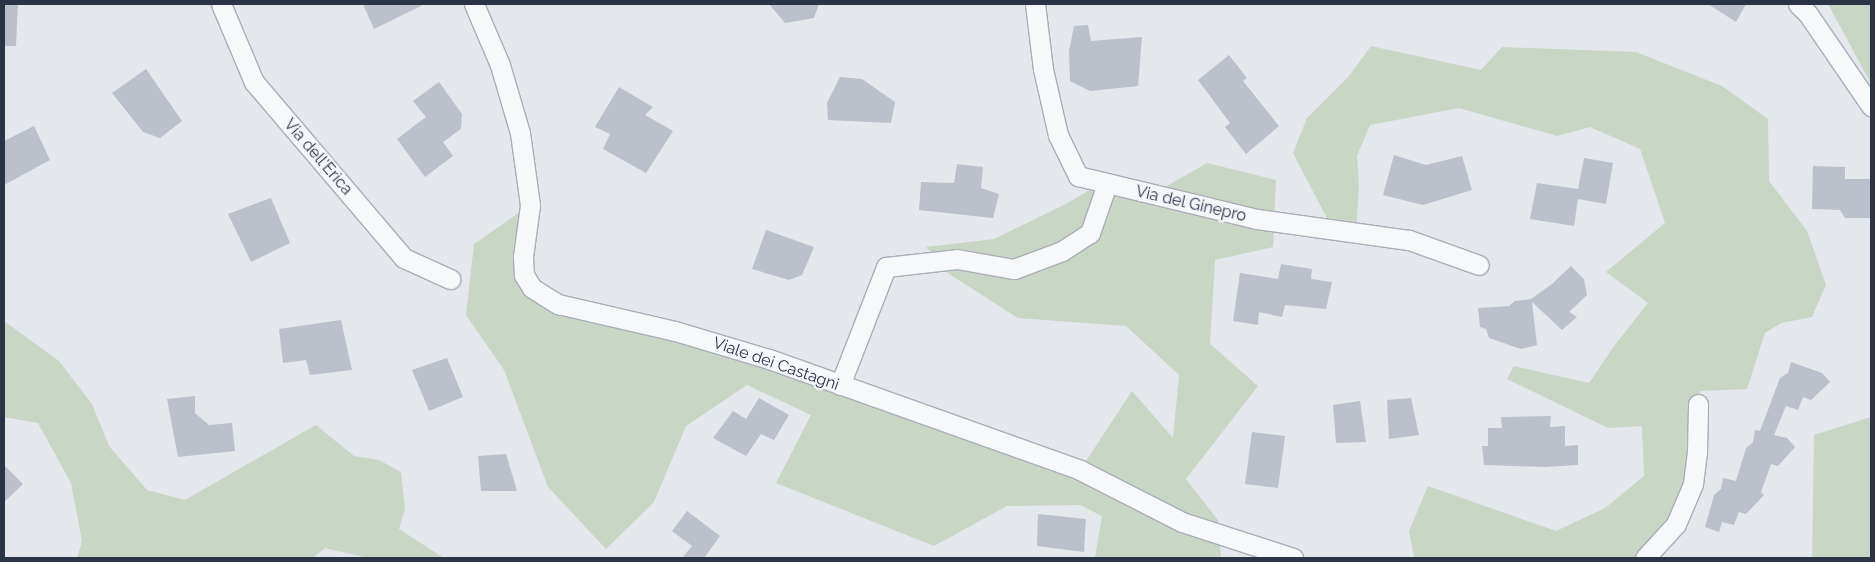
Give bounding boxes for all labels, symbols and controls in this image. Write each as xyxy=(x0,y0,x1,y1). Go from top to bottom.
street label: Via dell'Erica xyxy=(280,115,356,199)
street label: Via del Ginepro xyxy=(1134,182,1248,226)
street label: Viale dei Castagni xyxy=(710,333,842,395)

